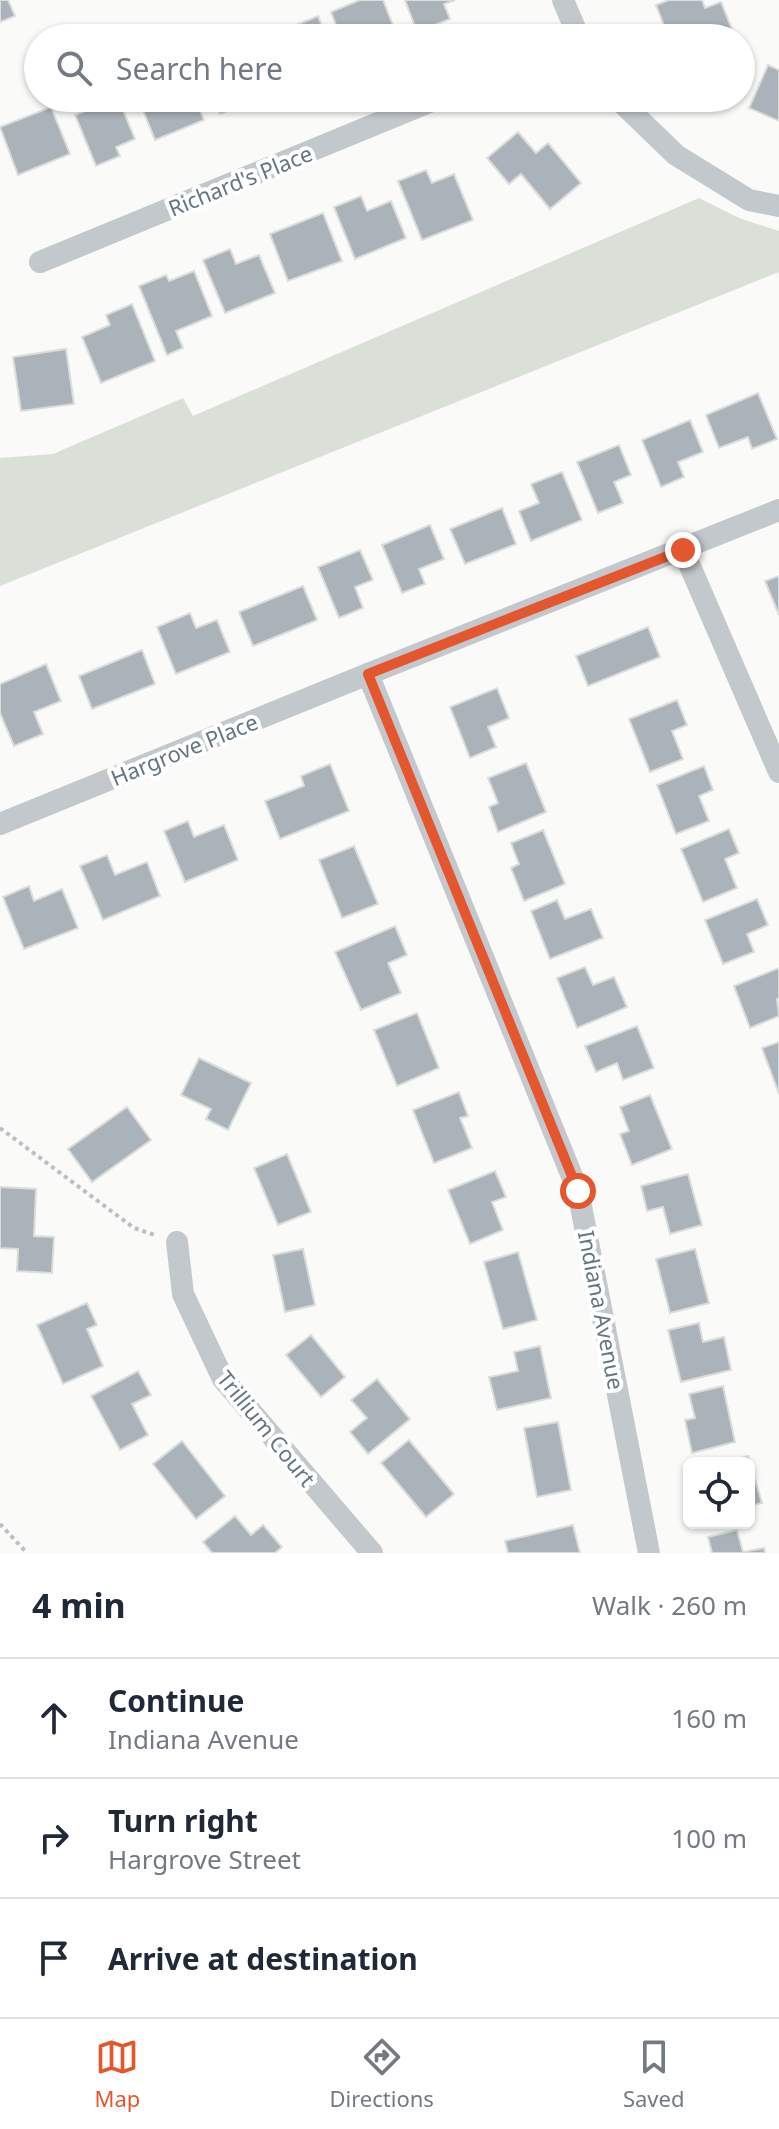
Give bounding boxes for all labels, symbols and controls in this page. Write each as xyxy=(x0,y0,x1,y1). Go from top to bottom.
search box xyxy=(24,24,755,112)
icon: search xyxy=(52,46,96,90)
text: Search here xyxy=(116,48,283,89)
street label: Richard's Place xyxy=(164,137,316,223)
route end xyxy=(665,532,701,568)
street label: Hargrove Place xyxy=(106,706,262,792)
route start xyxy=(560,1173,596,1209)
street label: Indiana Avenue xyxy=(572,1228,632,1392)
street label: Trillium Court xyxy=(211,1364,323,1492)
map controls xyxy=(683,1457,755,1529)
button: locate xyxy=(683,1457,755,1529)
text: 4 min xyxy=(32,1582,126,1628)
text: Walk · 260 m xyxy=(592,1587,747,1623)
text: Continue xyxy=(108,1680,244,1721)
icon: ahead xyxy=(32,1696,76,1740)
text: 160 m xyxy=(671,1700,747,1736)
text: Indiana Avenue xyxy=(108,1721,299,1757)
text: Turn right xyxy=(108,1800,258,1841)
icon: right xyxy=(32,1816,76,1860)
text: 100 m xyxy=(671,1820,747,1856)
text: Hargrove Street xyxy=(108,1841,301,1877)
icon: arrive xyxy=(32,1936,76,1980)
text: Arrive at destination xyxy=(108,1938,418,1979)
tab: Map xyxy=(95,2035,140,2113)
tab: Directions xyxy=(329,2035,434,2113)
tab: Saved xyxy=(623,2035,684,2113)

